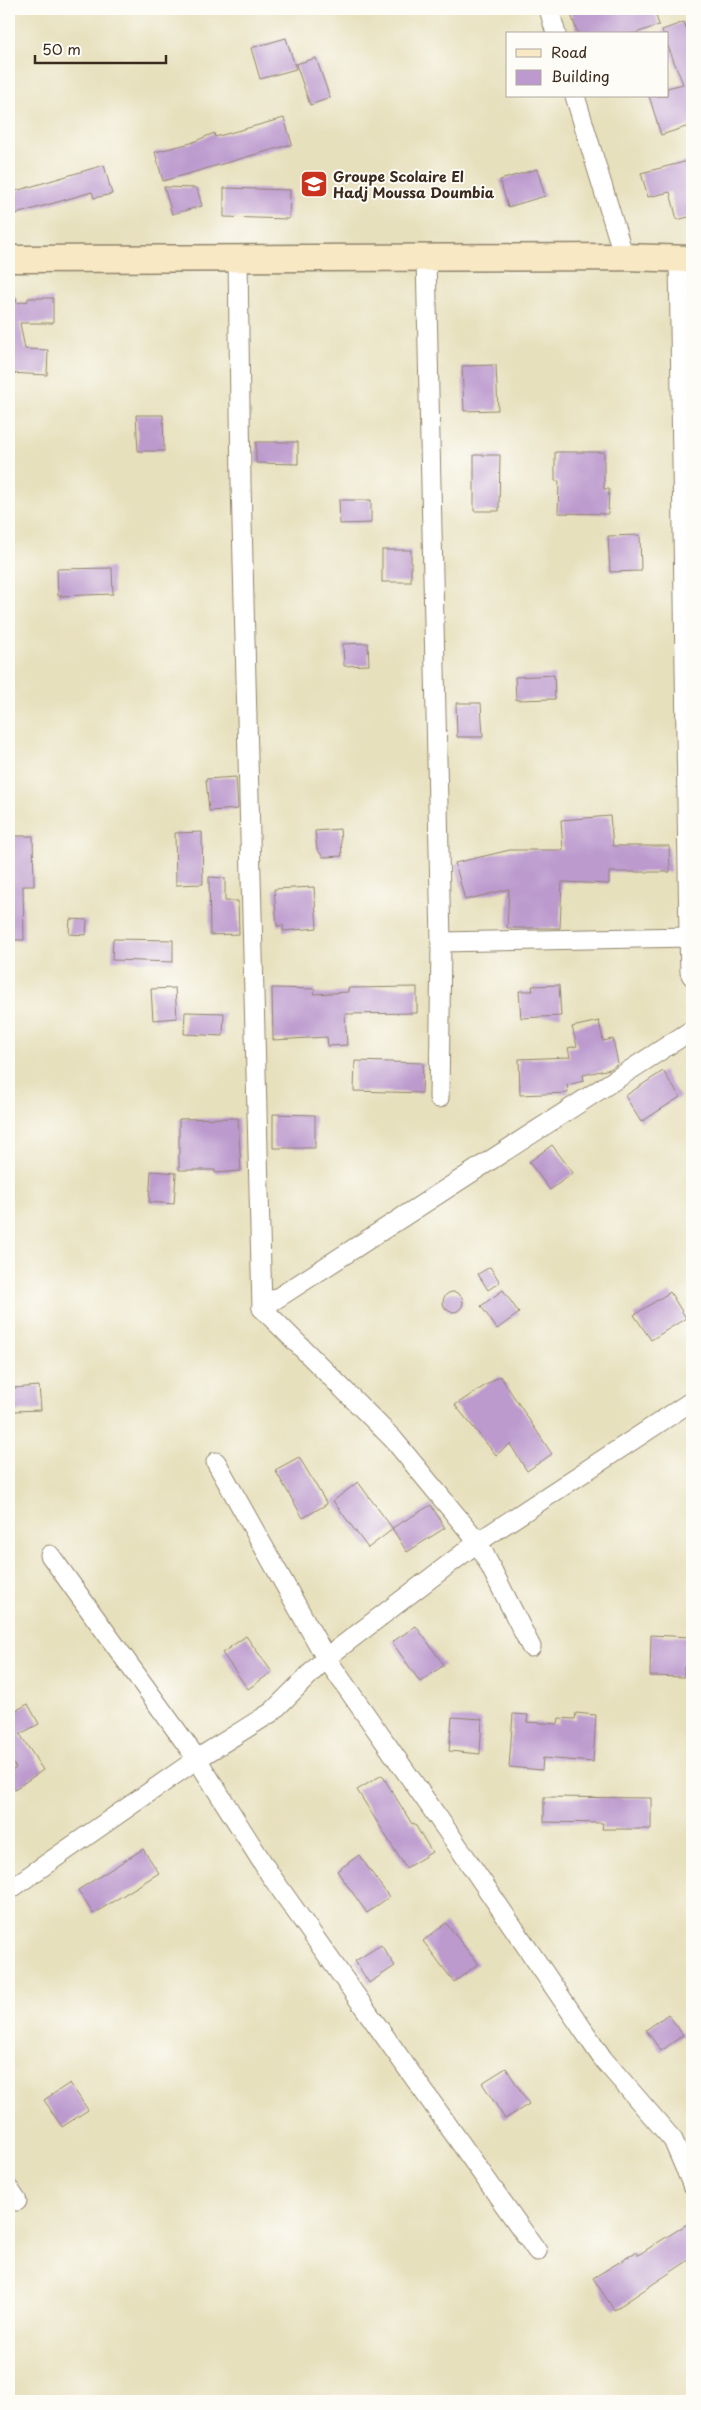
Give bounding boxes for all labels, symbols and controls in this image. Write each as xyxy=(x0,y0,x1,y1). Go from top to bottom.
scale bar xyxy=(35,32,166,64)
legend xyxy=(506,32,668,98)
text: 50 m xyxy=(42,37,81,60)
text: Road xyxy=(551,40,587,63)
text: Building xyxy=(551,64,610,87)
place label: Groupe Scolaire El Hadj Moussa Doumbia xyxy=(333,166,495,203)
school or university icon: Groupe Scolaire El Hadj Moussa Doumbia xyxy=(299,169,329,199)

